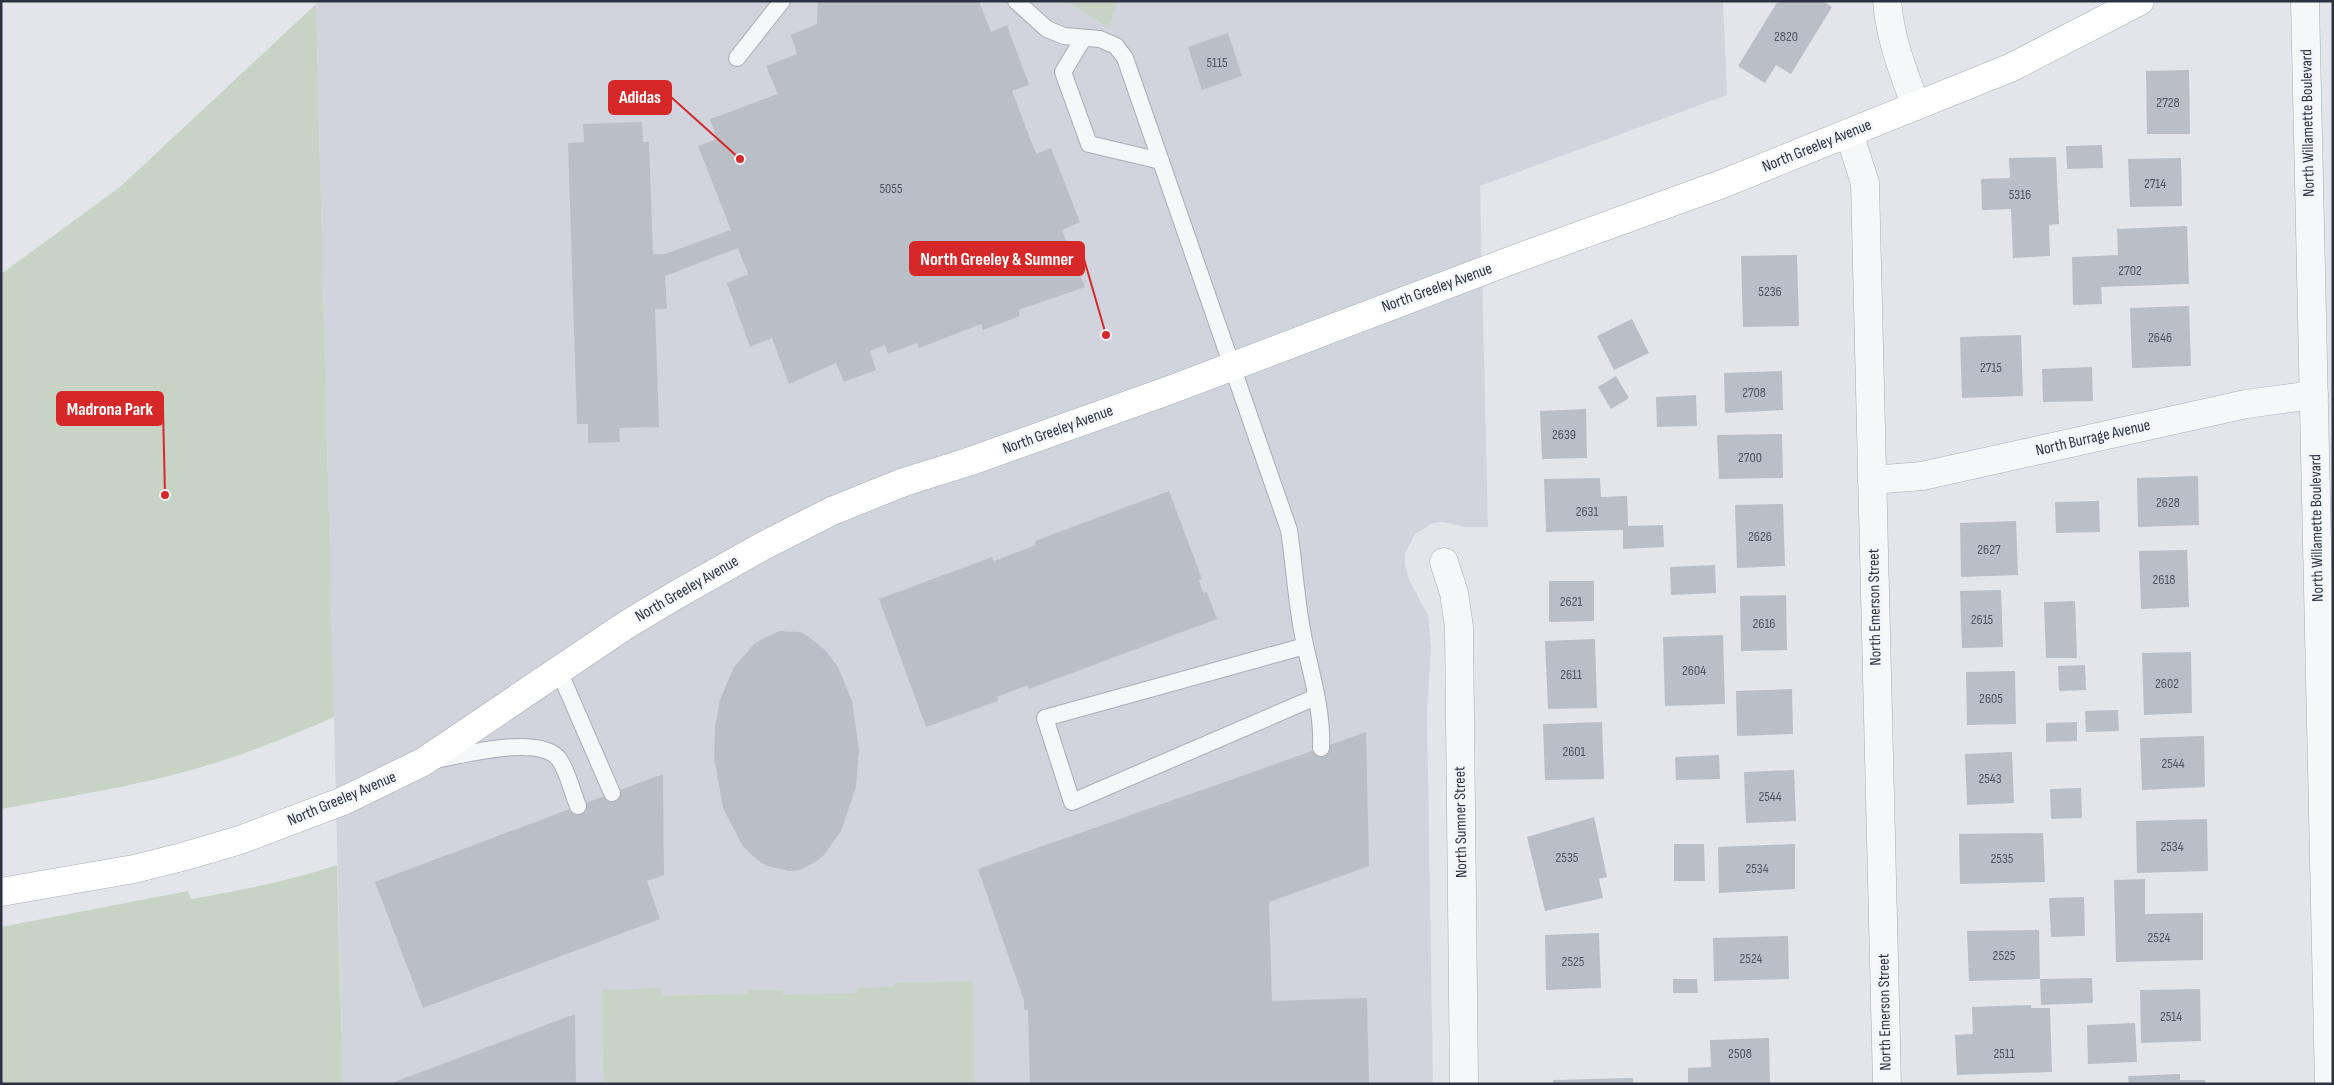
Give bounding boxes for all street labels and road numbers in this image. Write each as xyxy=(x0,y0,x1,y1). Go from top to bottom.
street label: North Willamette Boulevard xyxy=(2297,49,2319,197)
street label: North Greeley Avenue xyxy=(1760,115,1874,177)
street label: North Greeley Avenue xyxy=(1379,259,1495,317)
street label: North Greeley Avenue xyxy=(1000,401,1116,459)
street label: North Burrage Avenue xyxy=(2034,416,2152,460)
street label: North Willamette Boulevard xyxy=(2306,454,2328,602)
street label: North Emerson Street xyxy=(1864,548,1886,666)
street label: North Greeley Avenue xyxy=(632,552,742,626)
street label: North Sumner Street xyxy=(1451,766,1471,878)
street label: North Greeley Avenue xyxy=(285,768,399,830)
street label: North Emerson Street xyxy=(1874,953,1896,1071)

